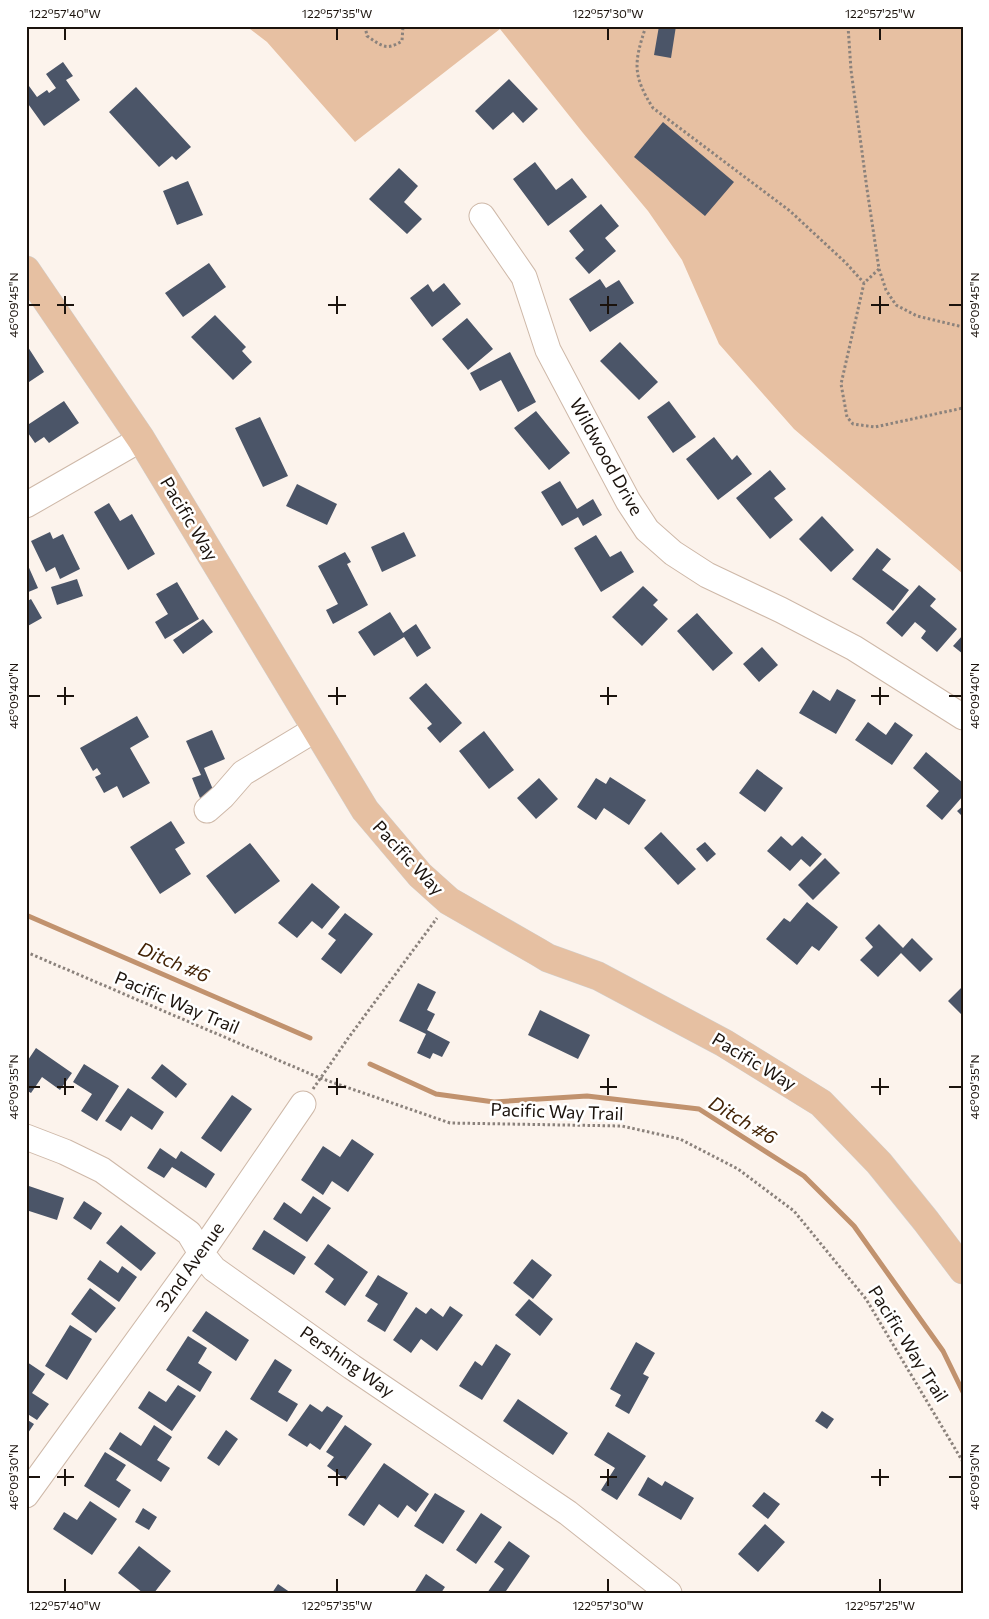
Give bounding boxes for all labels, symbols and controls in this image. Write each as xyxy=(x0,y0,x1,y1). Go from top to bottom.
text: 122°57'40"W xyxy=(29,6,101,20)
text: 122°57'35"W xyxy=(302,6,372,20)
text: 122°57'30"W xyxy=(572,6,644,20)
text: 122°57'25"W xyxy=(845,6,915,20)
text: 46°09'45"N xyxy=(6,272,20,338)
text: 46°09'45"N xyxy=(967,272,981,338)
street label: Wildwood Drive xyxy=(566,394,648,519)
street label: Pacific Way xyxy=(156,472,224,565)
text: 46°09'40"N xyxy=(6,663,20,729)
text: 46°09'40"N xyxy=(967,663,981,729)
street label: Pacific Way xyxy=(369,815,449,899)
water label: Ditch #6 xyxy=(135,936,214,987)
street label: Pacific Way Trail xyxy=(112,966,243,1038)
street label: Pacific Way xyxy=(708,1027,801,1095)
text: 46°09'35"N xyxy=(6,1055,20,1119)
text: 46°09'35"N xyxy=(967,1055,981,1119)
water label: Ditch #6 xyxy=(705,1090,782,1149)
street label: Pacific Way Trail xyxy=(490,1098,624,1124)
street label: 32nd Avenue xyxy=(150,1217,228,1315)
street label: Pacific Way Trail xyxy=(864,1281,954,1406)
street label: Pershing Way xyxy=(296,1321,399,1402)
text: 46°09'30"N xyxy=(6,1444,20,1510)
text: 46°09'30"N xyxy=(967,1444,981,1510)
text: 122°57'40"W xyxy=(29,1598,101,1612)
text: 122°57'35"W xyxy=(302,1598,372,1612)
text: 122°57'30"W xyxy=(572,1598,644,1612)
text: 122°57'25"W xyxy=(845,1598,915,1612)

